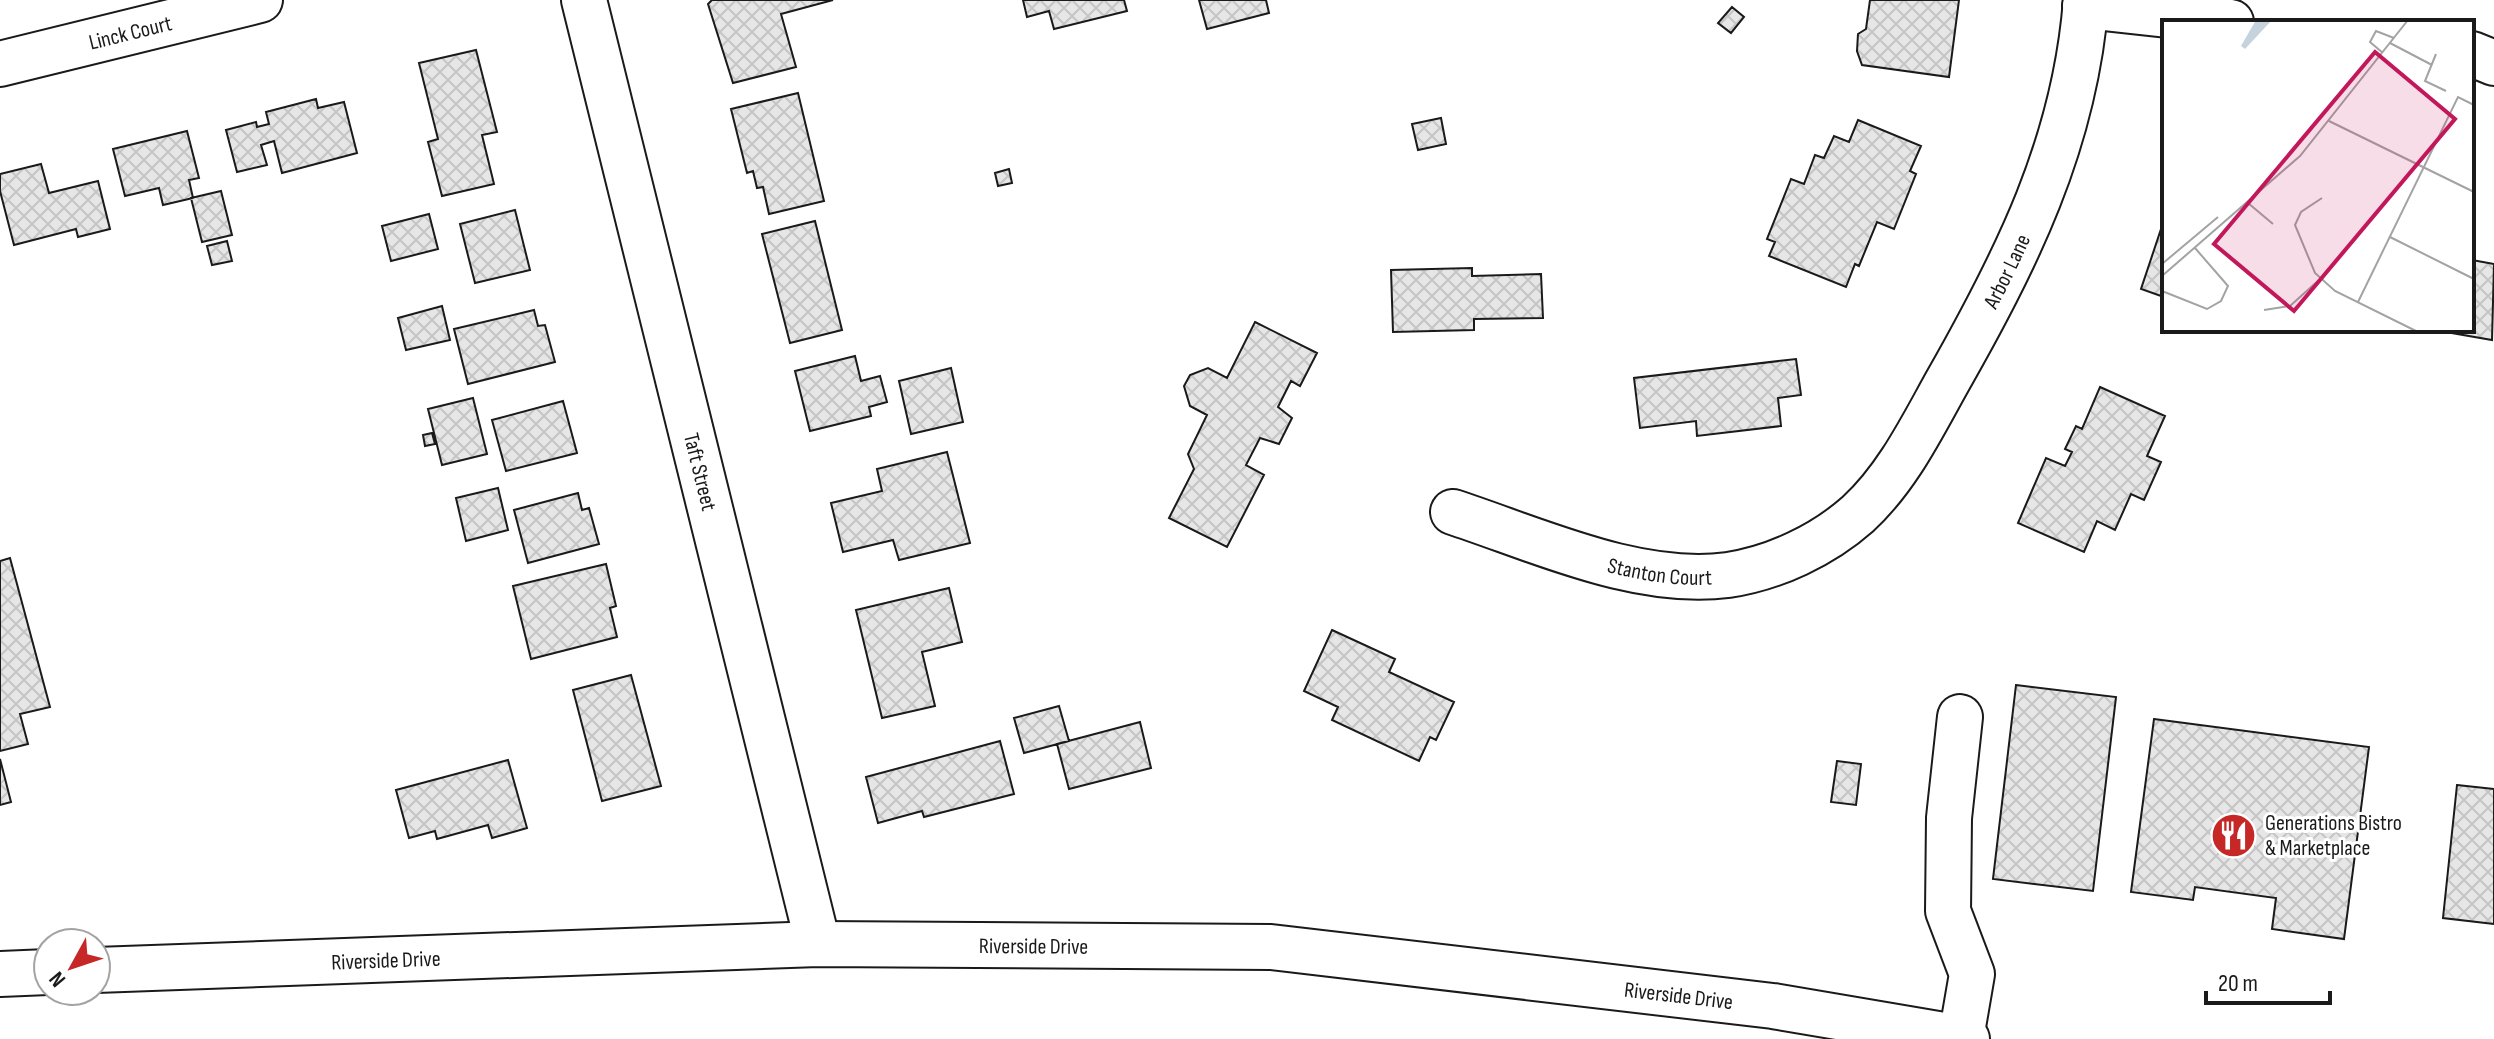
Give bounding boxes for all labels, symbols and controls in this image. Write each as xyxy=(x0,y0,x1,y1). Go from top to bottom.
street label: Linck Court xyxy=(86,10,175,57)
inset map xyxy=(2162,20,2474,332)
street label: Arbor Lane xyxy=(1978,230,2037,314)
street label: Taft Street xyxy=(677,430,722,514)
street label: Stanton Court xyxy=(1605,552,1713,592)
place label: Generations Bistro & Marketplace xyxy=(2265,810,2402,862)
restaurant icon: Generations Bistro & Marketplace xyxy=(2210,811,2258,859)
north arrow xyxy=(32,927,112,1007)
street label: Riverside Drive xyxy=(979,933,1088,961)
street label: Riverside Drive xyxy=(331,946,441,977)
scale bar xyxy=(2206,955,2330,1005)
text: N xyxy=(44,966,72,992)
text: 20 m xyxy=(2218,969,2258,998)
street label: Riverside Drive xyxy=(1623,977,1734,1016)

